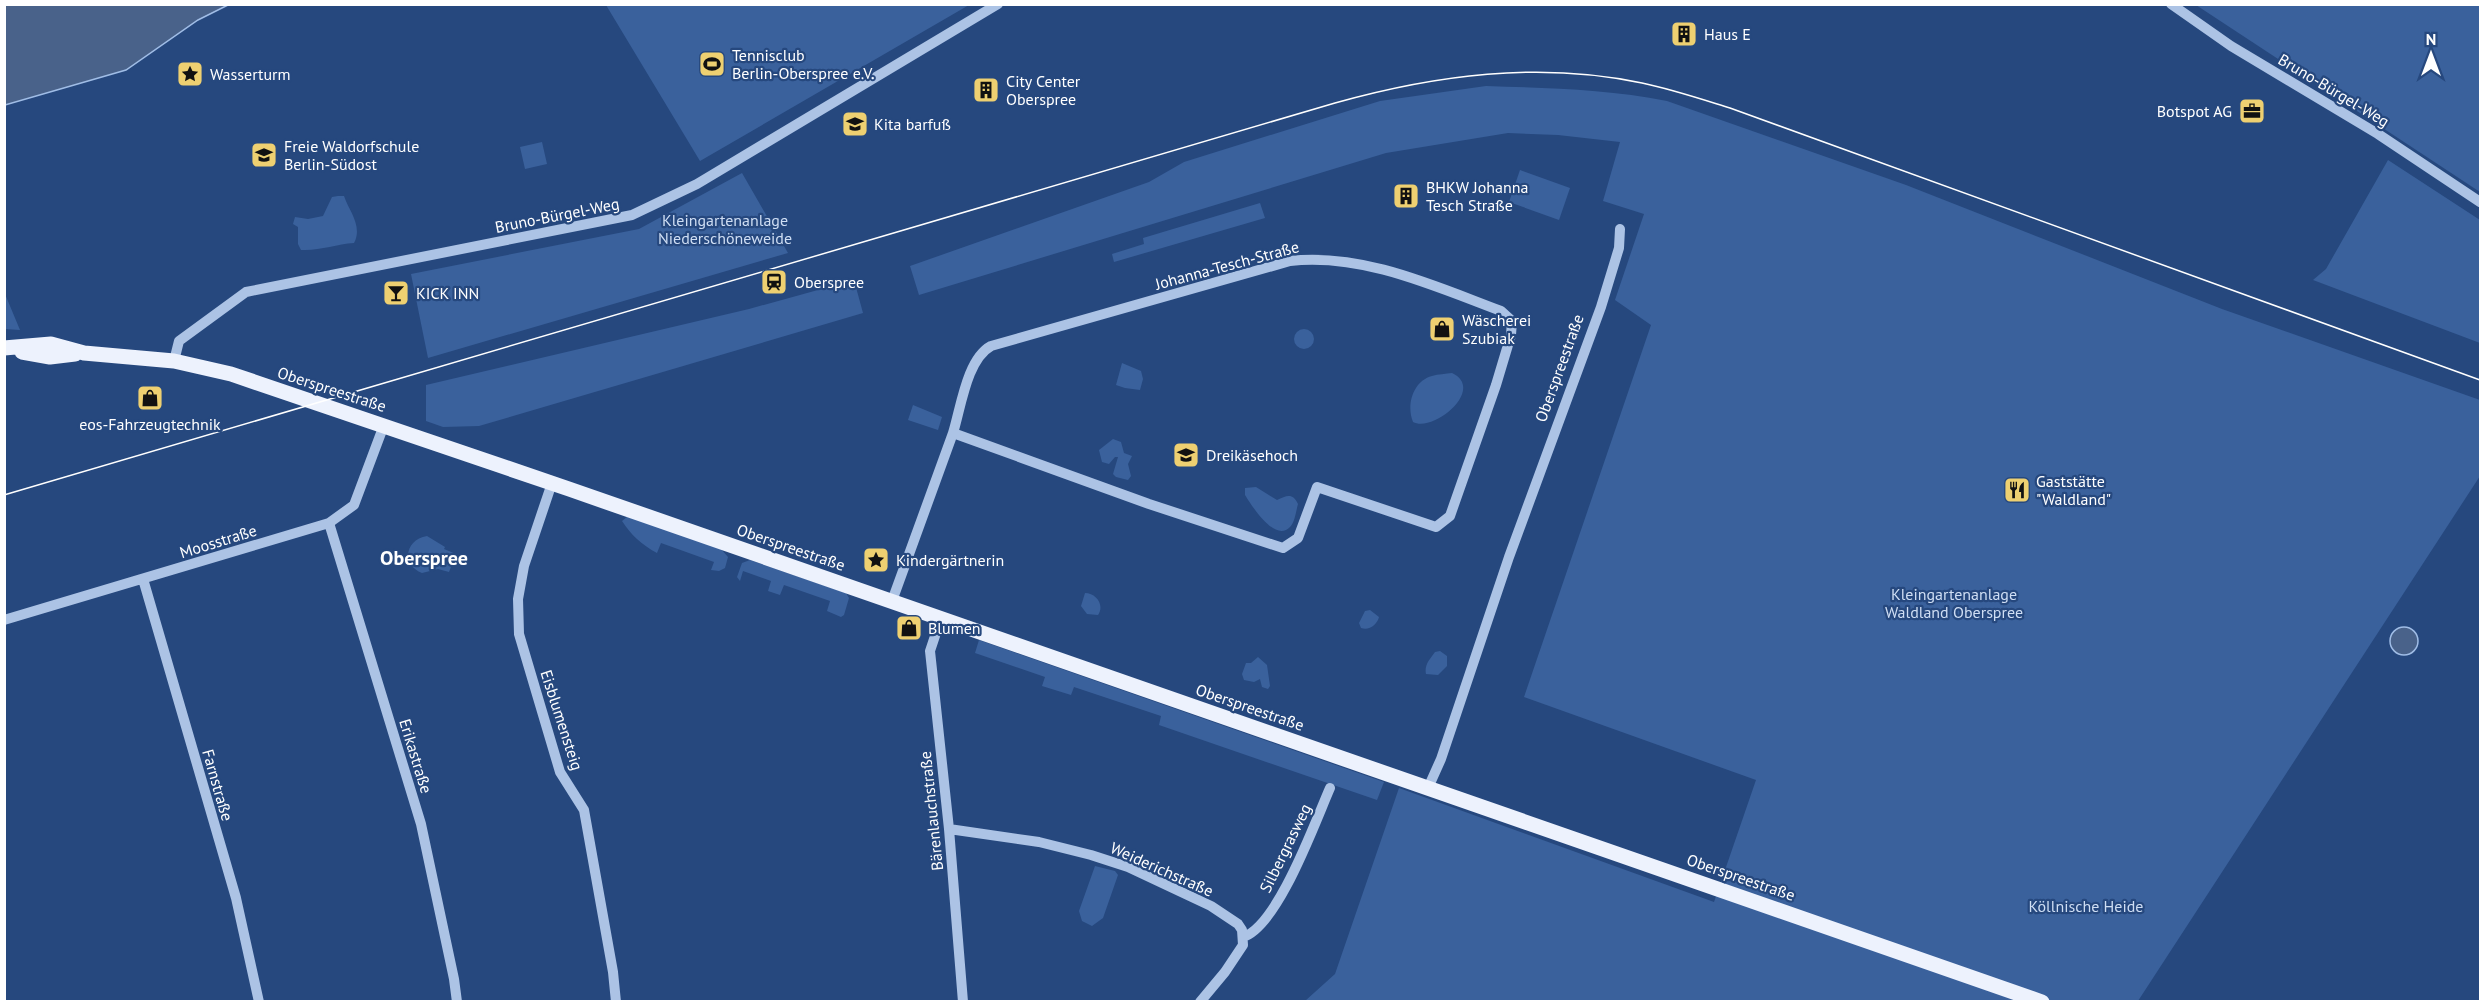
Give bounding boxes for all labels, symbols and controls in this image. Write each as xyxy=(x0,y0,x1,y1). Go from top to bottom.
building icon: Haus E xyxy=(1669,19,1699,49)
place label: Haus E xyxy=(1704,24,1751,44)
north arrow xyxy=(2401,24,2461,84)
text: N xyxy=(2426,29,2436,49)
place label: Tennisclub Berlin-Oberspree e.V. xyxy=(732,45,874,83)
sports icon: Tennisclub Berlin-Oberspree e.V. xyxy=(697,49,727,79)
street label: Bruno-Bürgel-Weg xyxy=(2275,49,2393,131)
place icon: Wasserturm xyxy=(175,59,205,89)
place label: Wasserturm xyxy=(210,64,291,84)
place label: City Center Oberspree xyxy=(1006,71,1081,109)
building icon: City Center Oberspree xyxy=(971,75,1001,105)
office icon: Botspot AG xyxy=(2237,96,2267,126)
place label: Botspot AG xyxy=(2157,101,2232,121)
school or university icon: Kita barfuß xyxy=(840,109,870,139)
place label: Kita barfuß xyxy=(874,114,951,134)
place label: Freie Waldorfschule Berlin-Südost xyxy=(284,136,419,174)
school or university icon: Freie Waldorfschule Berlin-Südost xyxy=(249,140,279,170)
place label: BHKW Johanna Tesch Straße xyxy=(1426,177,1528,215)
building icon: BHKW Johanna Tesch Straße xyxy=(1391,181,1421,211)
street label: Bruno-Bürgel-Weg xyxy=(493,193,621,237)
park label: Kleingartenanlage Niederschöneweide xyxy=(658,210,792,248)
street label: Johanna-Tesch-Straße xyxy=(1152,236,1301,294)
station icon: Oberspree xyxy=(759,267,789,297)
place label: Oberspree xyxy=(794,272,864,292)
bar icon: KICK INN xyxy=(381,278,411,308)
place label: KICK INN xyxy=(416,283,479,303)
place label: Wäscherei Szubiak xyxy=(1462,310,1531,348)
street label: Oberspreestraße xyxy=(1530,311,1588,425)
shop icon: Wäscherei Szubiak xyxy=(1427,314,1457,344)
street label: Oberspreestraße xyxy=(275,362,389,416)
shop icon: eos-Fahrzeugtechnik xyxy=(135,383,165,413)
place label: eos-Fahrzeugtechnik xyxy=(79,414,221,434)
school or university icon: Dreikäsehoch xyxy=(1171,440,1201,470)
place label: Dreikäsehoch xyxy=(1206,445,1298,465)
place label: Gaststätte "Waldland" xyxy=(2036,471,2111,509)
restaurant icon: Gaststätte "Waldland" xyxy=(2002,475,2032,505)
street label: Oberspreestraße xyxy=(734,519,848,575)
street label: Moosstraße xyxy=(177,520,259,562)
district label: Oberspree xyxy=(380,545,468,571)
place icon: Kindergärtnerin xyxy=(861,545,891,575)
place label: Kindergärtnerin xyxy=(896,550,1004,570)
park label: Kleingartenanlage Waldland Oberspree xyxy=(1885,584,2023,622)
shop icon: Blumen xyxy=(894,613,924,643)
place label: Blumen xyxy=(928,618,981,638)
street label: Eisblumensteig xyxy=(536,667,588,773)
street label: Oberspreestraße xyxy=(1193,679,1307,735)
street label: Erikastraße xyxy=(395,716,437,796)
street label: Farnstraße xyxy=(198,747,238,823)
street label: Bärenlauchstraße xyxy=(915,750,947,872)
street label: Silbergrasweg xyxy=(1255,800,1315,896)
street label: Weiderichstraße xyxy=(1107,837,1217,901)
street label: Oberspreestraße xyxy=(1684,849,1798,905)
park label: Köllnische Heide xyxy=(2029,896,2143,916)

